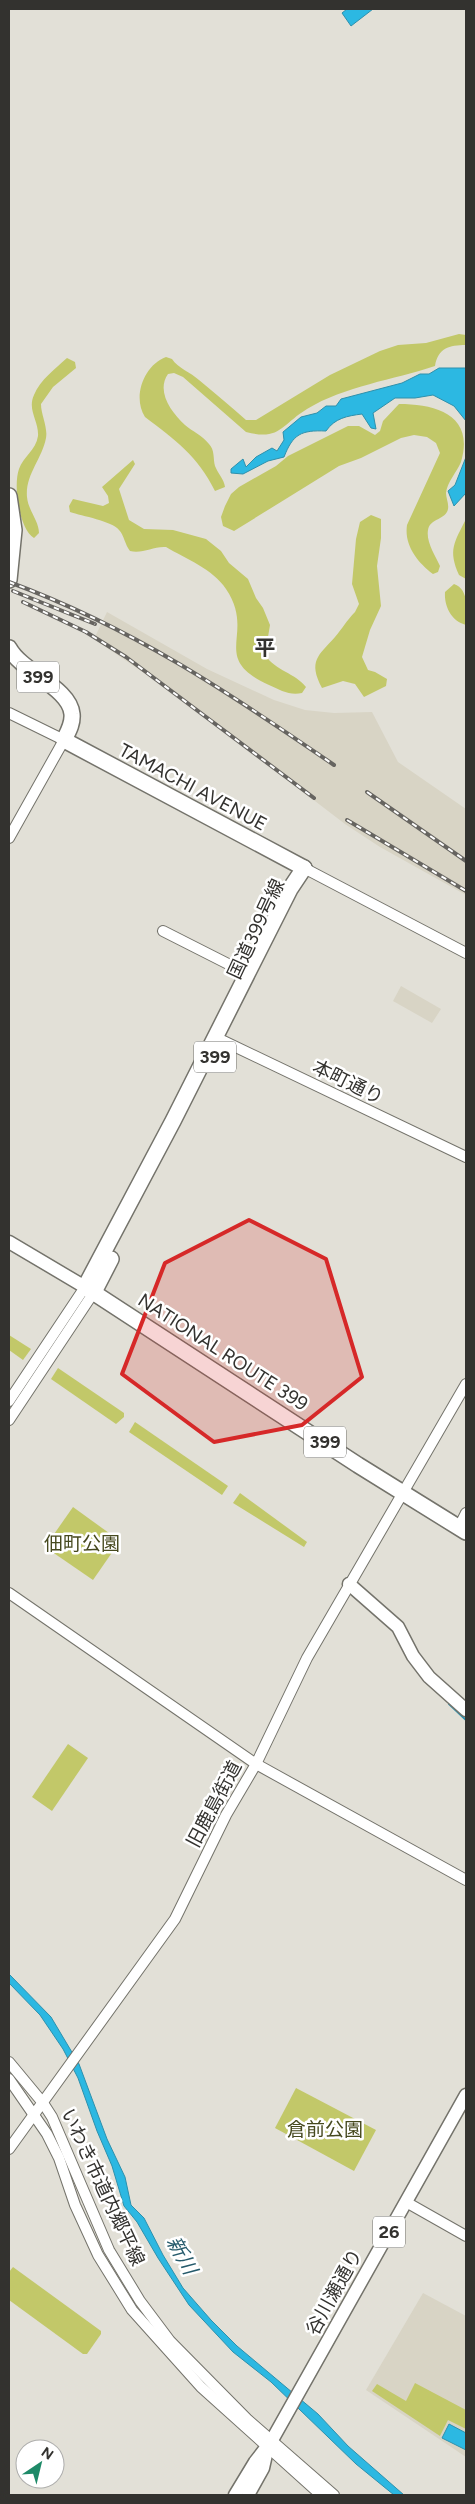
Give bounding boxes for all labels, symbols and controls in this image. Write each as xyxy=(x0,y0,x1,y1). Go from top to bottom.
district label: 平 xyxy=(255,635,276,660)
road number: 399 xyxy=(17,662,59,692)
street label: TAMACHI AVENUE xyxy=(115,738,271,836)
street label: 国道399号線 xyxy=(223,875,289,983)
road number: 399 xyxy=(194,1042,236,1072)
street label: 本町通り xyxy=(309,1055,387,1109)
street label: NATIONAL ROUTE 399 xyxy=(134,1288,312,1416)
road number: 399 xyxy=(304,1426,346,1458)
park label: 佃町公園 xyxy=(44,1532,120,1555)
street label: 旧鹿島街道 xyxy=(182,1757,246,1851)
street label: いわき市道内郷平線 xyxy=(56,2105,150,2269)
park label: 倉前公園 xyxy=(287,2118,363,2141)
road number: 26 xyxy=(373,2216,405,2248)
water label: 新川 xyxy=(162,2232,203,2280)
street label: 谷川瀬通り xyxy=(301,2245,367,2339)
north arrow xyxy=(15,2439,65,2489)
text: N xyxy=(38,2444,56,2464)

